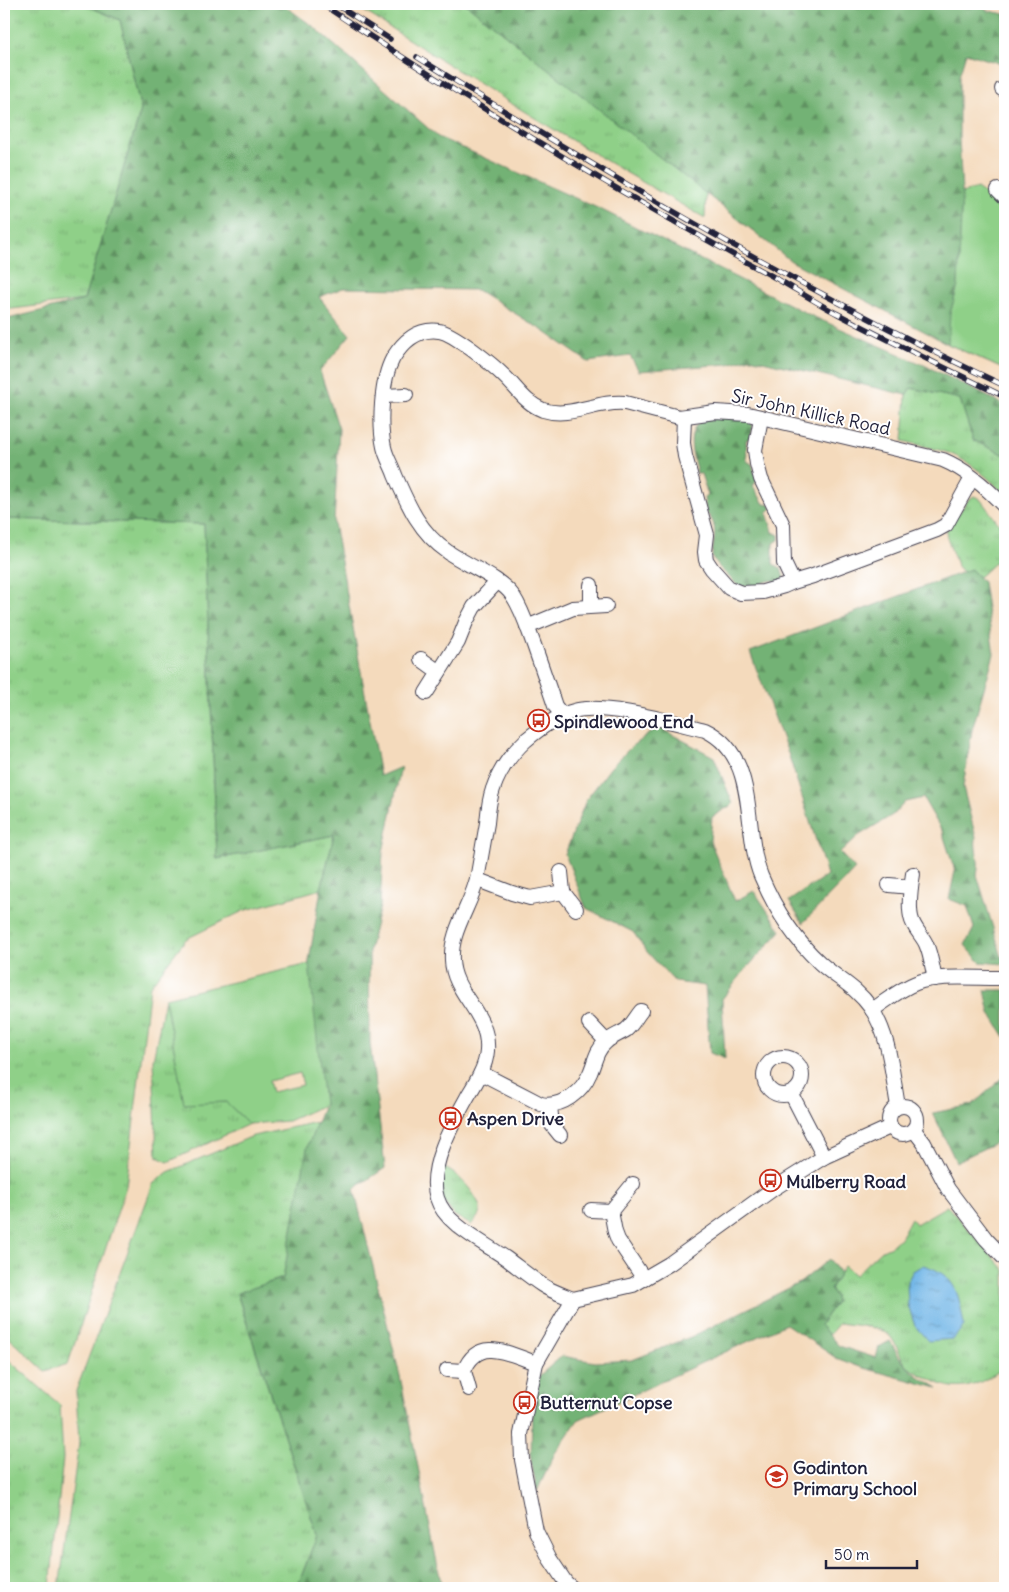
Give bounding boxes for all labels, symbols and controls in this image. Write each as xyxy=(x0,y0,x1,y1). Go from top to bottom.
street label: Sir John Killick Road xyxy=(729,384,893,440)
bus stop icon: Spindlewood End xyxy=(526,709,550,733)
place label: Spindlewood End xyxy=(554,710,694,733)
bus stop icon: Aspen Drive xyxy=(439,1106,463,1130)
place label: Aspen Drive xyxy=(467,1107,564,1130)
bus stop icon: Mulberry Road xyxy=(758,1169,782,1193)
place label: Mulberry Road xyxy=(786,1170,906,1193)
bus stop icon: Butternut Copse xyxy=(512,1390,536,1414)
place label: Butternut Copse xyxy=(540,1391,673,1414)
place label: Godinton Primary School xyxy=(793,1456,917,1500)
school or university icon: Godinton Primary School xyxy=(765,1465,789,1489)
scale bar xyxy=(826,1537,918,1569)
text: 50 m xyxy=(834,1545,869,1564)

